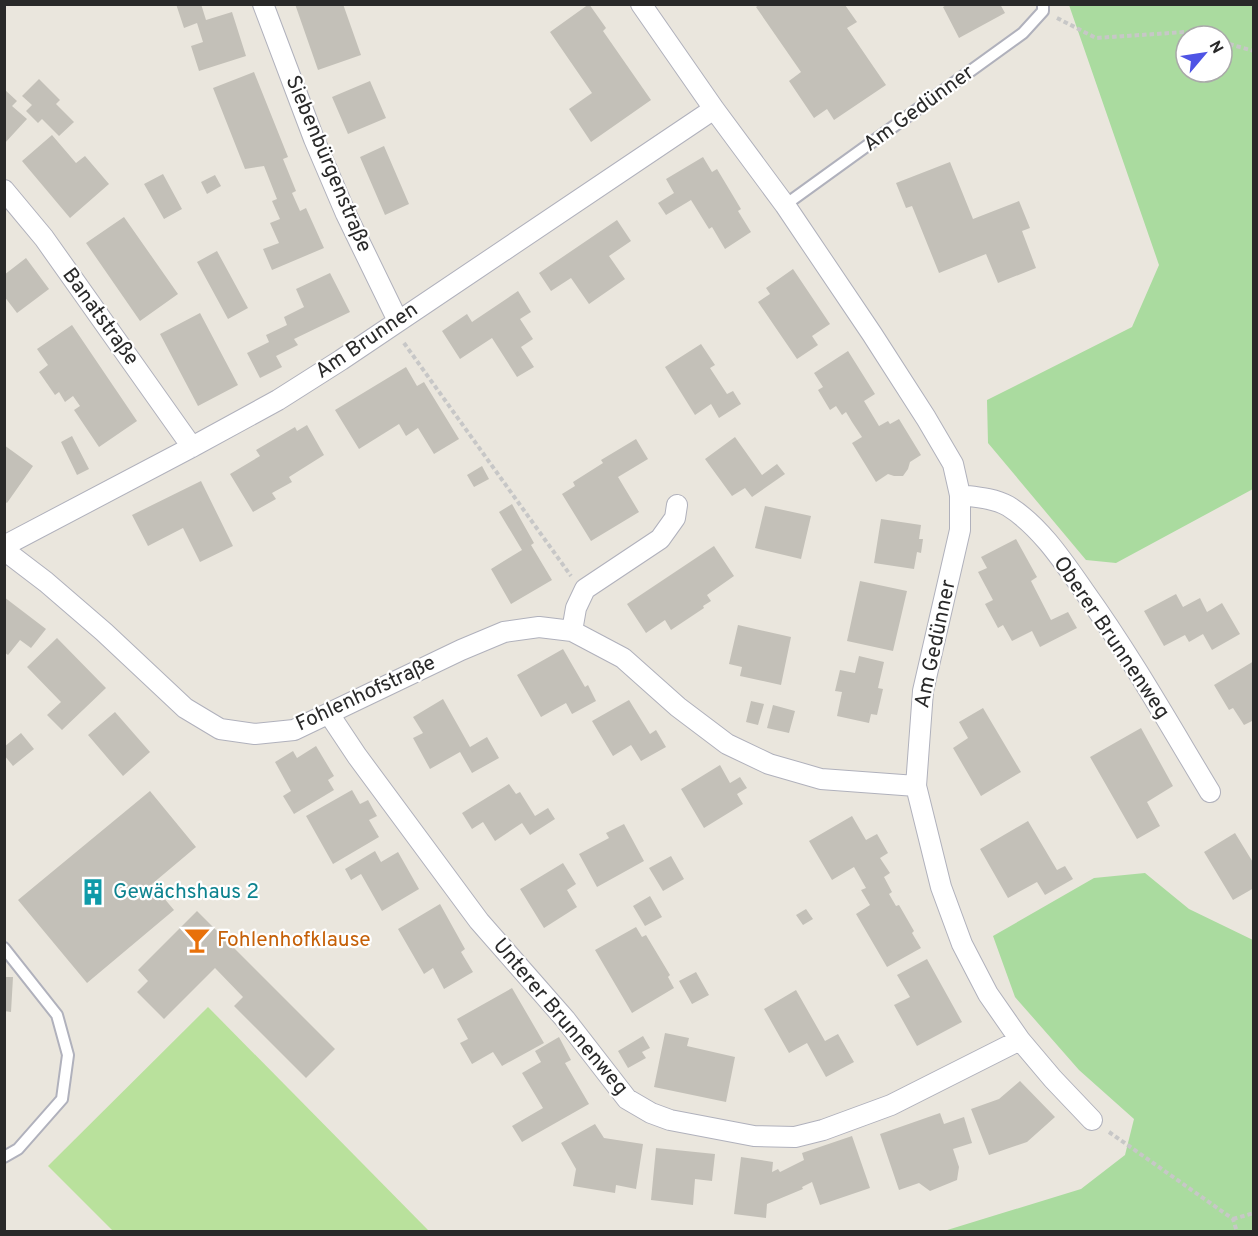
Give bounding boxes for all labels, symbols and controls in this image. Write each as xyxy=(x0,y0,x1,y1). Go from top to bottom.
north arrow xyxy=(1174,24,1234,84)
text: N xyxy=(1204,38,1227,58)
street label: Am Gedünner xyxy=(858,60,980,158)
street label: Siebenbürgenstraße xyxy=(279,72,377,256)
street label: Banatstraße xyxy=(56,263,144,371)
street label: Am Brunnen xyxy=(310,297,424,385)
street label: Oberer Brunnenweg xyxy=(1047,551,1175,725)
street label: Am Gedünner xyxy=(909,577,963,711)
street label: Fohlenhofstraße xyxy=(292,650,440,738)
building icon: Gewächshaus 2 xyxy=(78,877,108,907)
place label: Gewächshaus 2 xyxy=(113,879,259,906)
bar icon: Fohlenhofklause xyxy=(182,925,212,955)
place label: Fohlenhofklause xyxy=(217,927,371,954)
street label: Unterer Brunnenweg xyxy=(486,933,634,1101)

